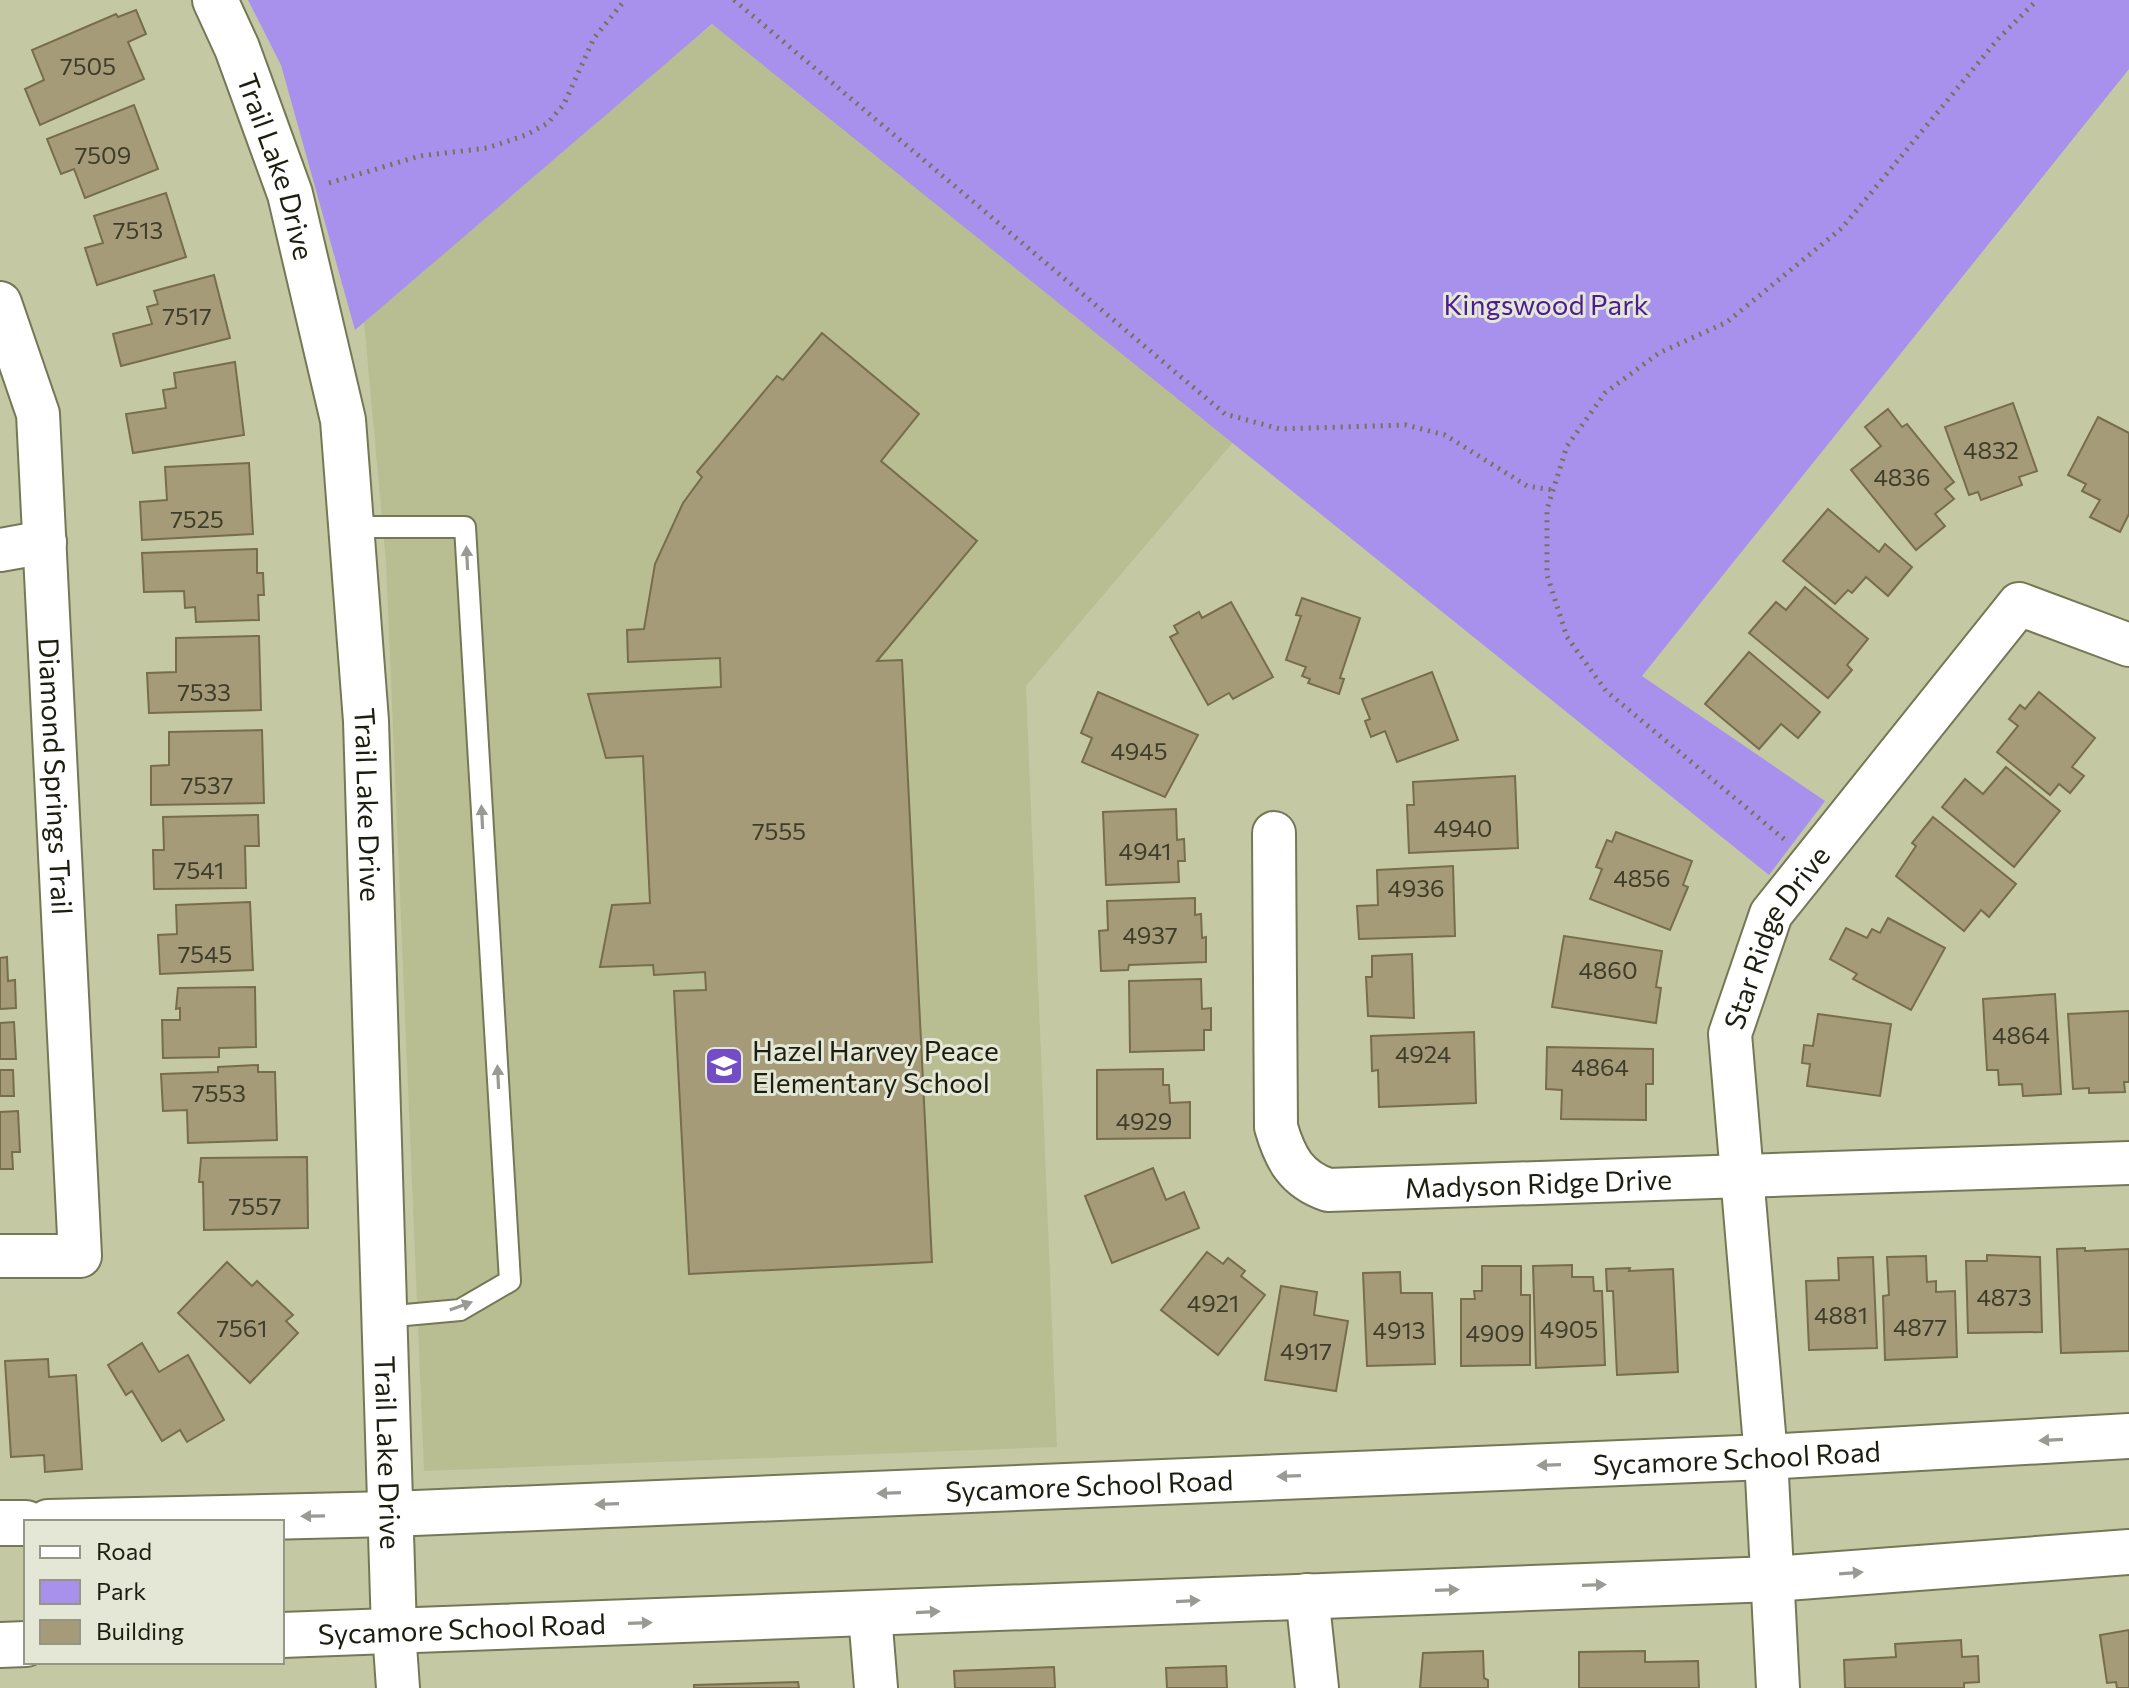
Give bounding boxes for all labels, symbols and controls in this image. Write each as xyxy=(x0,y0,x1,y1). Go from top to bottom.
house number: 7505 xyxy=(60,51,116,80)
street label: Trail Lake Drive xyxy=(231,69,322,263)
house number: 7509 xyxy=(75,140,131,169)
house number: 7513 xyxy=(113,215,163,244)
park label: Kingswood Park xyxy=(1443,287,1649,321)
house number: 7517 xyxy=(162,301,212,330)
house number: 4832 xyxy=(1963,435,2019,464)
house number: 4836 xyxy=(1873,462,1931,491)
house number: 7525 xyxy=(170,504,224,533)
one-way arrow xyxy=(460,545,473,570)
street label: Diamond Springs Trail xyxy=(32,637,80,916)
house number: 7533 xyxy=(177,677,231,706)
street label: Trail Lake Drive xyxy=(348,707,389,902)
house number: 4945 xyxy=(1110,736,1168,765)
house number: 7537 xyxy=(181,770,233,799)
one-way arrow xyxy=(476,804,489,829)
house number: 4940 xyxy=(1433,813,1493,842)
house number: 7555 xyxy=(752,816,806,845)
house number: 4941 xyxy=(1119,836,1171,865)
street label: Star Ridge Drive xyxy=(1716,838,1836,1034)
house number: 7541 xyxy=(174,855,224,884)
house number: 4856 xyxy=(1613,863,1671,892)
house number: 4936 xyxy=(1387,873,1445,902)
house number: 4937 xyxy=(1122,920,1178,949)
house number: 7545 xyxy=(178,939,232,968)
house number: 4860 xyxy=(1578,955,1638,984)
house number: 4864 xyxy=(1992,1020,2050,1049)
place label: Hazel Harvey Peace Elementary School xyxy=(752,1033,999,1099)
house number: 4924 xyxy=(1395,1039,1451,1068)
school or university icon: Hazel Harvey Peace Elementary School xyxy=(703,1045,745,1087)
house number: 4864 xyxy=(1571,1052,1629,1081)
one-way arrow xyxy=(491,1064,504,1089)
house number: 7553 xyxy=(192,1078,246,1107)
house number: 4929 xyxy=(1116,1106,1172,1135)
street label: Madyson Ridge Drive xyxy=(1404,1161,1672,1204)
house number: 7557 xyxy=(229,1191,281,1220)
house number: 4873 xyxy=(1976,1282,2032,1311)
house number: 4921 xyxy=(1187,1288,1239,1317)
one-way arrow xyxy=(449,1300,473,1312)
house number: 4881 xyxy=(1814,1300,1868,1329)
house number: 4877 xyxy=(1893,1312,1947,1341)
house number: 7561 xyxy=(216,1313,268,1342)
house number: 4905 xyxy=(1540,1314,1598,1343)
house number: 4913 xyxy=(1373,1315,1425,1344)
house number: 4909 xyxy=(1465,1318,1525,1347)
house number: 4917 xyxy=(1280,1336,1332,1365)
street label: Trail Lake Drive xyxy=(369,1355,408,1550)
street label: Sycamore School Road xyxy=(1592,1433,1882,1481)
one-way arrow xyxy=(2038,1434,2063,1447)
one-way arrow xyxy=(1536,1459,1561,1472)
street label: Sycamore School Road xyxy=(945,1462,1234,1508)
one-way arrow xyxy=(1276,1470,1301,1483)
one-way arrow xyxy=(876,1486,901,1499)
one-way arrow xyxy=(594,1498,619,1511)
one-way arrow xyxy=(300,1509,325,1522)
legend xyxy=(24,1520,284,1664)
text: Road xyxy=(96,1536,152,1565)
one-way arrow xyxy=(1839,1566,1864,1579)
text: Park xyxy=(96,1576,146,1605)
one-way arrow xyxy=(1582,1579,1607,1592)
one-way arrow xyxy=(1435,1584,1460,1597)
one-way arrow xyxy=(1175,1594,1201,1607)
street label: Sycamore School Road xyxy=(317,1606,606,1651)
one-way arrow xyxy=(916,1606,941,1619)
text: Building xyxy=(96,1616,184,1645)
one-way arrow xyxy=(628,1616,653,1629)

